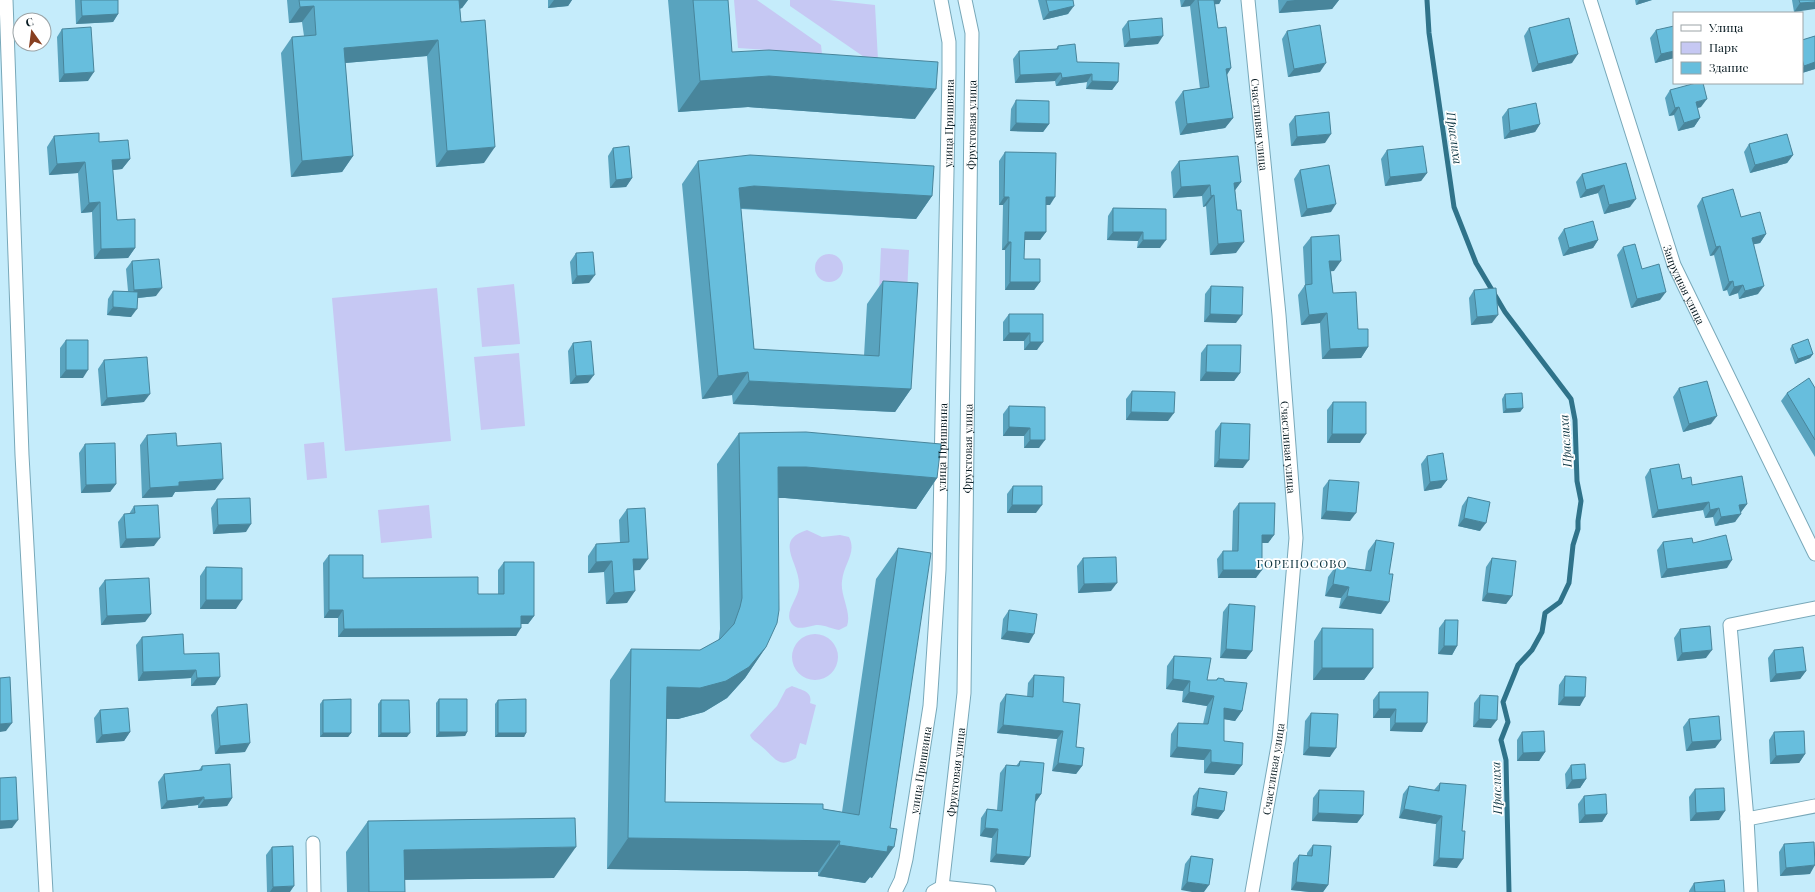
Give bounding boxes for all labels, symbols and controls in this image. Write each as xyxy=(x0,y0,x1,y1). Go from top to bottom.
north arrow xyxy=(12,12,52,52)
legend xyxy=(1673,12,1803,84)
text: С xyxy=(24,14,35,30)
text: Улица xyxy=(1708,19,1743,35)
text: Парк xyxy=(1709,39,1738,55)
text: Здание xyxy=(1709,59,1749,75)
street label: Счастливая улица xyxy=(1248,77,1272,172)
street label: улица Пришвина xyxy=(940,78,956,169)
street label: Фруктовая улица xyxy=(963,79,979,169)
water label: Праслиха xyxy=(1443,110,1467,165)
street label: Запрудная улица xyxy=(1661,243,1709,327)
street label: Счастливая улица xyxy=(1278,400,1300,494)
street label: улица Пришвина xyxy=(933,402,950,493)
street label: Фруктовая улица xyxy=(959,403,975,493)
water label: Праслиха xyxy=(1555,414,1575,469)
district label: ГОРЕНОСОВО xyxy=(1257,555,1347,571)
street label: Счастливая улица xyxy=(1258,722,1288,816)
street label: улица Пришвина xyxy=(906,725,934,816)
street label: Фруктовая улица xyxy=(943,726,968,817)
water label: Праслиха xyxy=(1487,761,1505,816)

